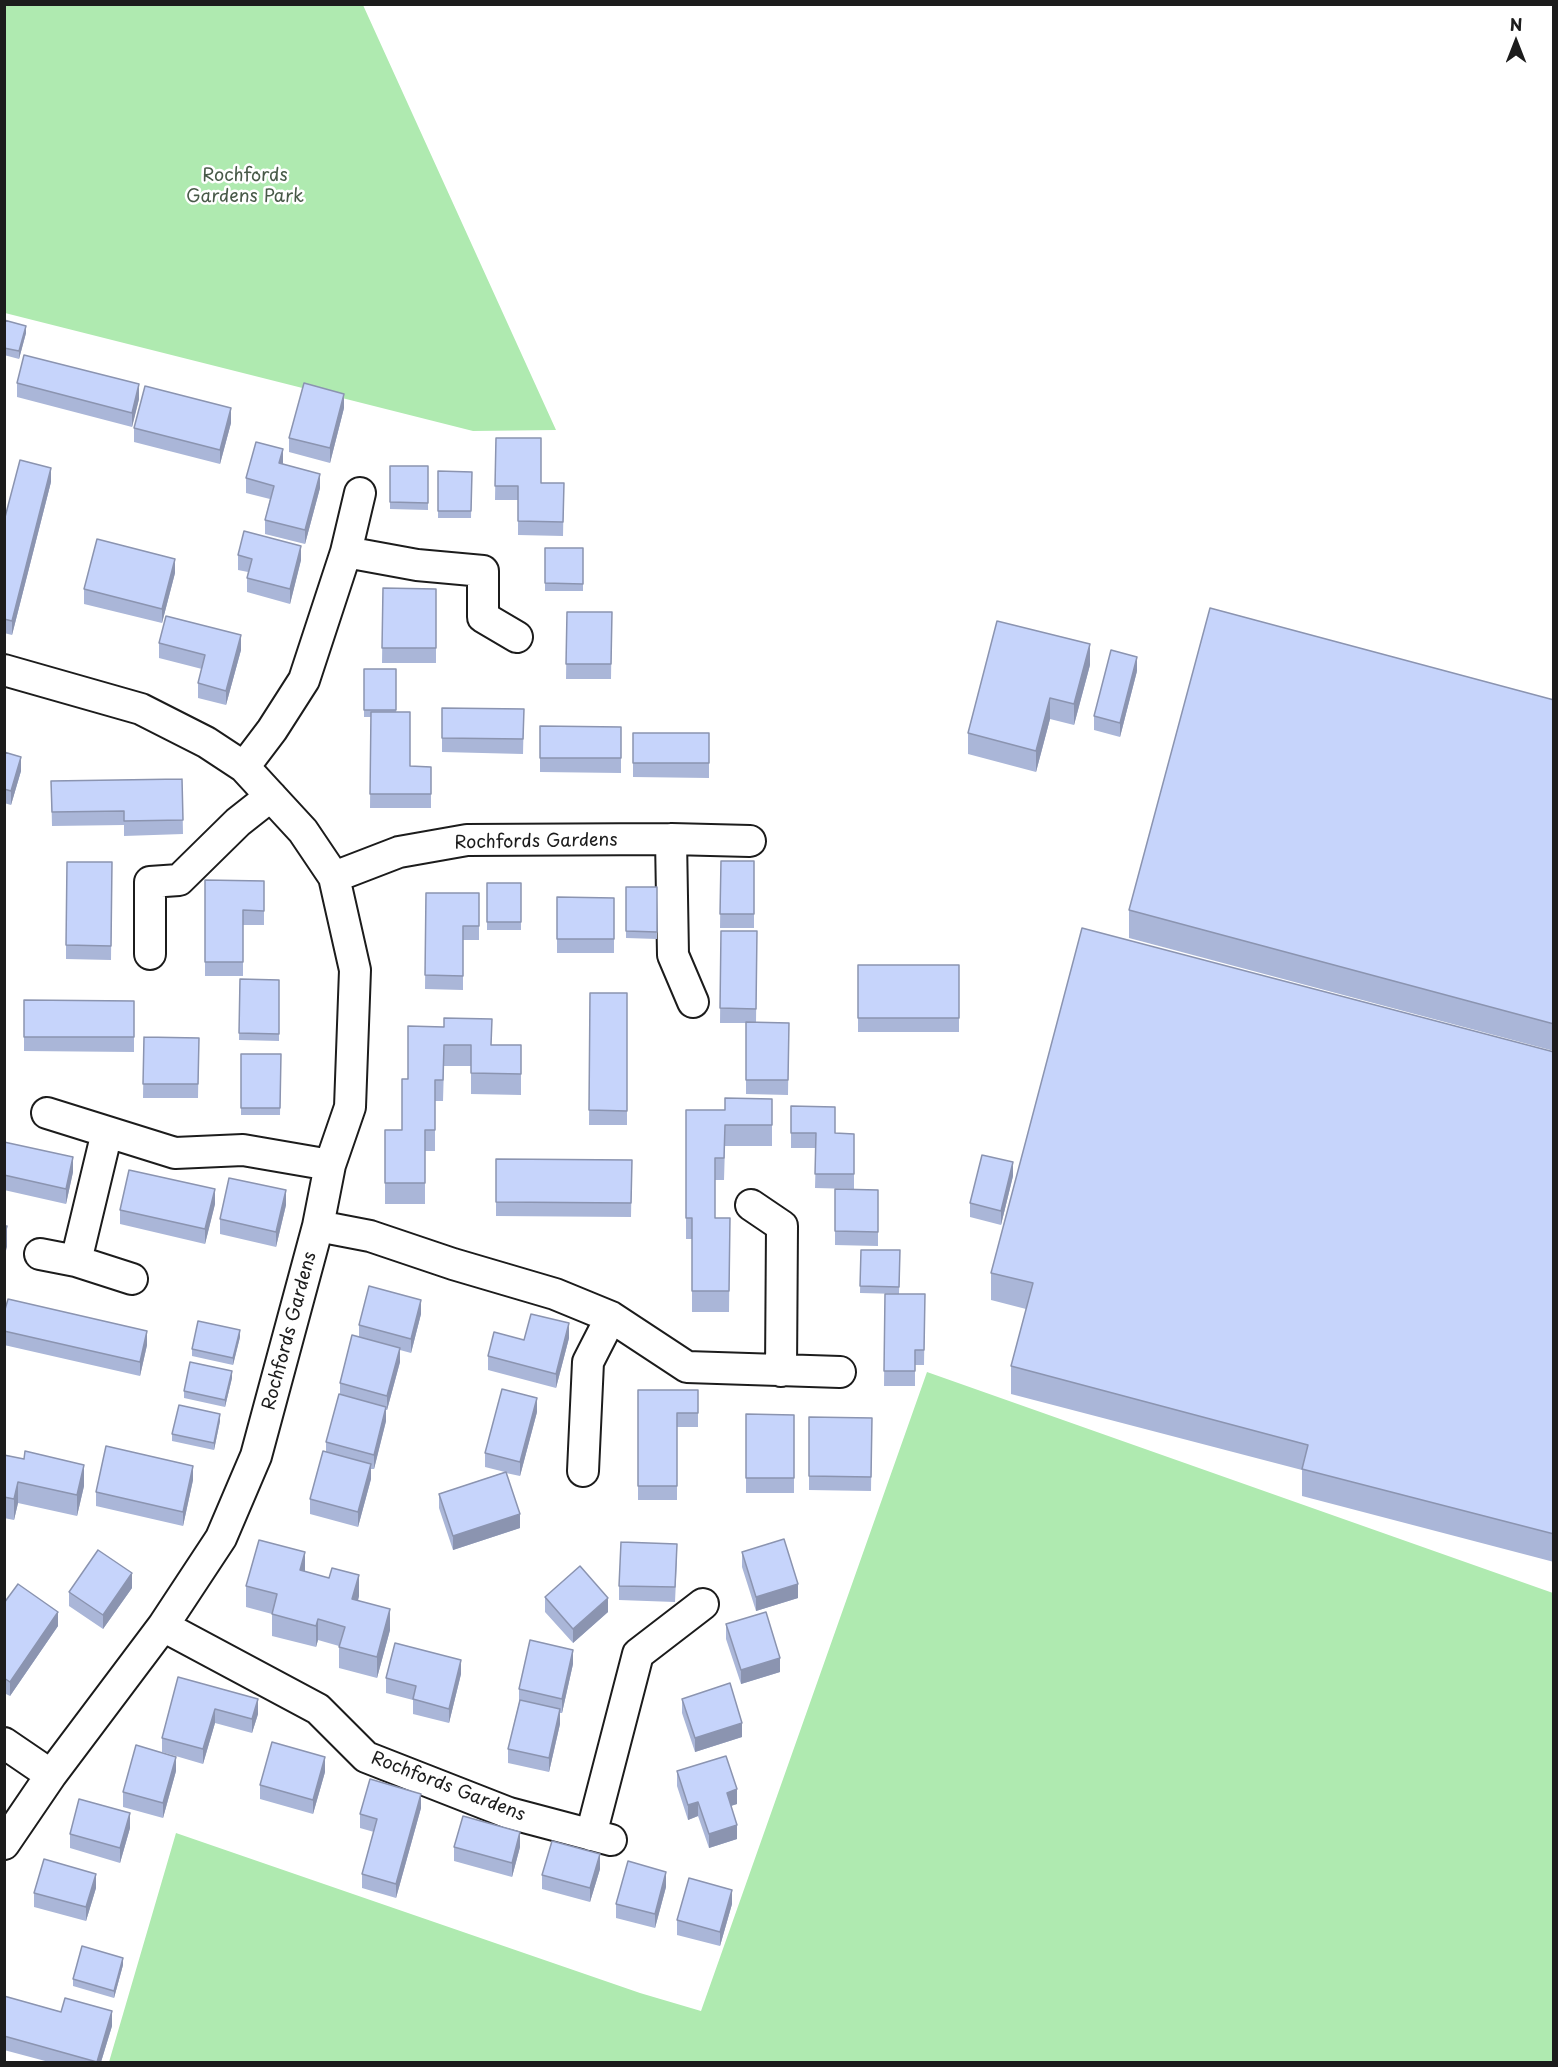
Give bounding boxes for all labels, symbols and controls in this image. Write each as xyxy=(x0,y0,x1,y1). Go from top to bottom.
north arrow xyxy=(1486,12,1546,72)
text: N xyxy=(1510,12,1522,36)
park label: Rochfords Gardens Park xyxy=(186,165,304,207)
street label: Rochfords Gardens xyxy=(454,830,618,854)
street label: Rochfords Gardens xyxy=(258,1249,322,1413)
street label: Rochfords Gardens xyxy=(368,1748,528,1826)

